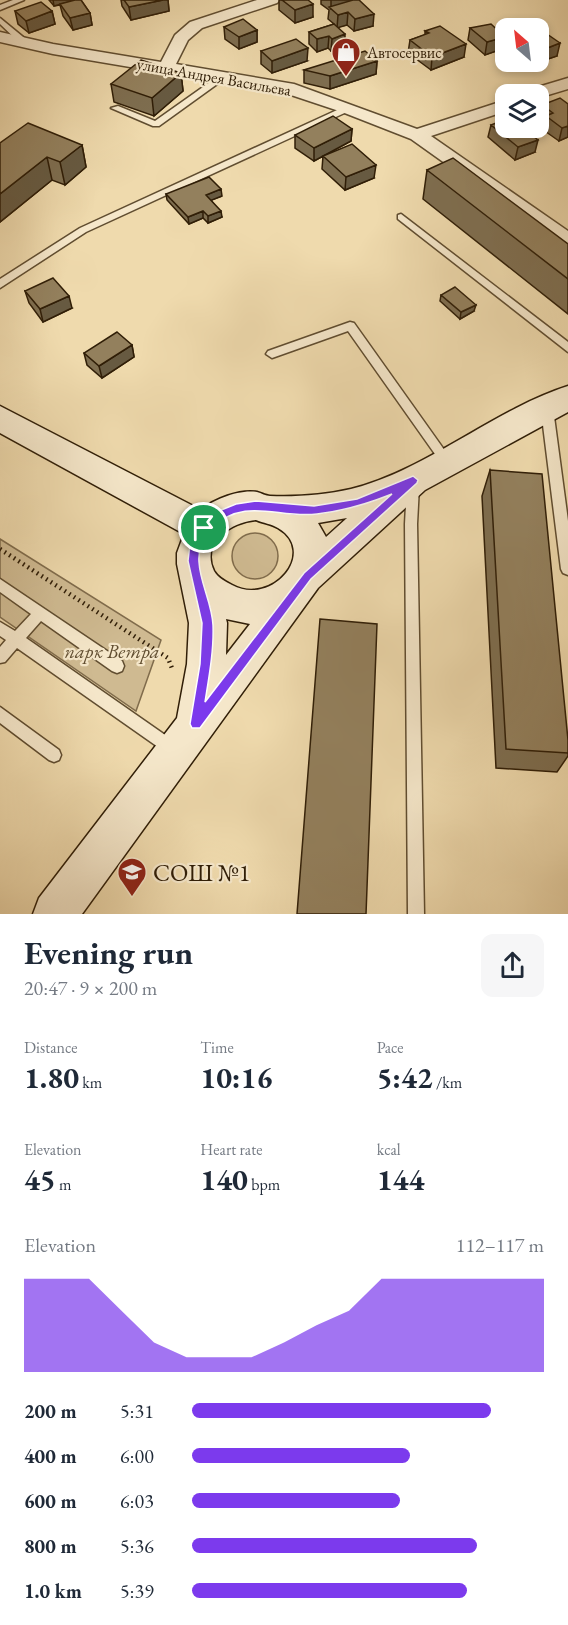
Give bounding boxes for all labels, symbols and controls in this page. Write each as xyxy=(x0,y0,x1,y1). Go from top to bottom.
north arrow xyxy=(495,18,549,72)
map controls xyxy=(495,18,549,138)
shop icon: Автосервис xyxy=(330,36,362,78)
place label: Автосервис xyxy=(366,42,442,63)
street label: улица Андрея Васильева xyxy=(135,53,293,101)
button: layers xyxy=(495,84,549,138)
pin xyxy=(178,502,229,553)
icon: arrive xyxy=(187,511,220,544)
park label: парк Ветра xyxy=(64,638,160,664)
school or university icon: СОШ №1 xyxy=(116,856,148,898)
place label: СОШ №1 xyxy=(153,857,250,888)
text: Evening run xyxy=(24,931,193,974)
button: share xyxy=(481,934,544,997)
text: 20:47 · 9 × 200 m xyxy=(24,975,157,1001)
text: Distance xyxy=(24,1037,77,1058)
text: Time xyxy=(200,1037,234,1058)
text: Pace xyxy=(377,1037,404,1058)
text: 1.80 xyxy=(24,1058,79,1097)
text: 10:16 xyxy=(200,1058,272,1097)
text: 5:42 xyxy=(377,1058,433,1097)
text: km xyxy=(79,1072,102,1093)
text: /km xyxy=(433,1072,462,1093)
text: Elevation xyxy=(24,1139,82,1160)
text: Heart rate xyxy=(200,1139,262,1160)
text: kcal xyxy=(377,1139,401,1160)
text: 45 xyxy=(24,1160,56,1199)
text: 140 xyxy=(200,1160,248,1199)
text: 144 xyxy=(377,1160,424,1199)
text: m xyxy=(56,1174,71,1195)
text: bpm xyxy=(248,1174,280,1195)
text: Elevation xyxy=(24,1232,96,1258)
text: 112–117 m xyxy=(456,1232,544,1258)
text: 200 m xyxy=(24,1398,77,1424)
text: 5:31 xyxy=(120,1398,154,1424)
text: 400 m xyxy=(24,1443,77,1469)
text: 6:00 xyxy=(120,1443,154,1469)
text: 600 m xyxy=(24,1488,77,1514)
text: 6:03 xyxy=(120,1488,154,1514)
text: 800 m xyxy=(24,1533,77,1559)
text: 5:36 xyxy=(120,1533,154,1559)
text: 1.0 km xyxy=(24,1578,82,1604)
text: 5:39 xyxy=(120,1578,154,1604)

